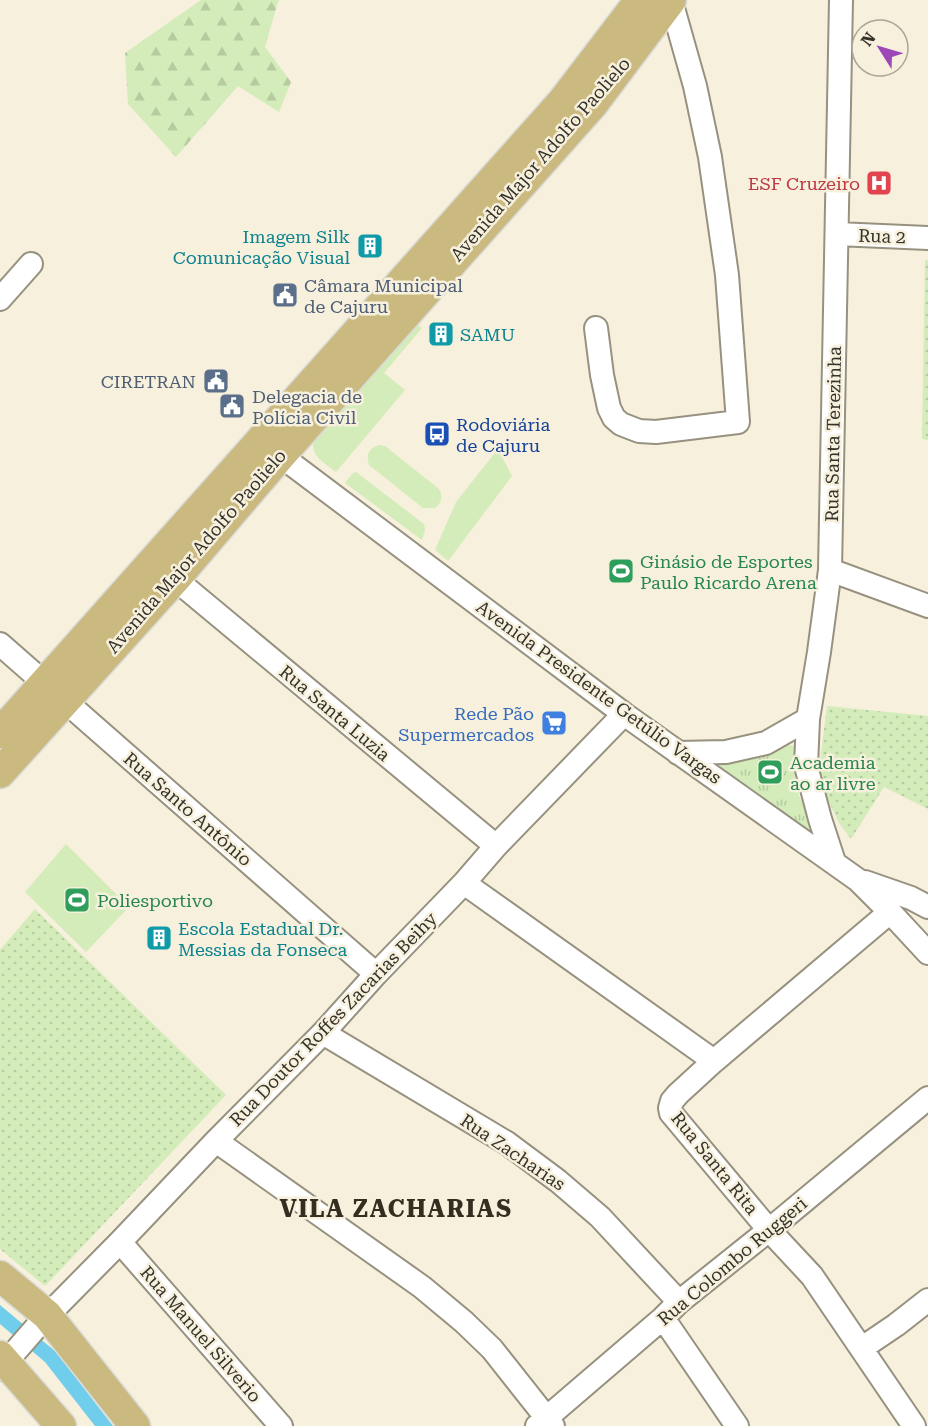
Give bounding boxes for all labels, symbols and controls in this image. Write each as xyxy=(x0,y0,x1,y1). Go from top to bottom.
north arrow xyxy=(850,18,910,78)
text: N xyxy=(857,29,880,50)
street label: Avenida Major Adolfo Paolielo xyxy=(446,53,634,265)
hospital icon: ESF Cruzeiro xyxy=(864,168,894,198)
place label: ESF Cruzeiro xyxy=(748,173,860,194)
street label: Rua 2 xyxy=(858,225,906,247)
place label: Imagem Silk Comunicação Visual xyxy=(173,226,350,268)
building icon: Imagem Silk Comunicação Visual xyxy=(355,231,385,261)
place label: Câmara Municipal de Cajuru xyxy=(304,275,463,317)
public building icon: Câmara Municipal de Cajuru xyxy=(270,280,300,310)
building icon: SAMU xyxy=(426,319,456,349)
place label: SAMU xyxy=(460,324,515,345)
street label: Rua Santa Terezinha xyxy=(821,346,845,522)
public building icon: CIRETRAN xyxy=(201,366,231,396)
place label: CIRETRAN xyxy=(101,371,196,392)
place label: Delegacia de Polícia Civil xyxy=(252,386,362,428)
public building icon: Delegacia de Polícia Civil xyxy=(217,391,247,421)
place label: Rodoviária de Cajuru xyxy=(456,414,551,456)
bus stop icon: Rodoviária de Cajuru xyxy=(422,419,452,449)
street label: Avenida Major Adolfo Paolielo xyxy=(102,445,290,657)
place label: Ginásio de Esportes Paulo Ricardo Arena xyxy=(640,551,817,593)
sports icon: Ginásio de Esportes Paulo Ricardo Arena xyxy=(606,556,636,586)
street label: Avenida Presidente Getúlio Vargas xyxy=(472,596,726,788)
street label: Rua Santa Luzia xyxy=(276,661,395,765)
place label: Rede Pão Supermercados xyxy=(398,703,534,745)
supermarket icon: Rede Pão Supermercados xyxy=(539,708,569,738)
street label: Rua Santo Antônio xyxy=(120,748,256,870)
place label: Academia ao ar livre xyxy=(790,752,876,794)
sports icon: Academia ao ar livre xyxy=(755,757,785,787)
sports icon: Poliesportivo xyxy=(62,885,92,915)
place label: Poliesportivo xyxy=(97,890,213,911)
street label: Rua Doutor Roffes Zacarias Beihy xyxy=(225,907,441,1130)
place label: Escola Estadual Dr. Messias da Fonseca xyxy=(178,918,347,960)
building icon: Escola Estadual Dr. Messias da Fonseca xyxy=(144,923,174,953)
street label: Rua Santa Rita xyxy=(667,1107,763,1219)
street label: Rua Zacharias xyxy=(457,1109,569,1195)
street label: Rua Colombo Ruggeri xyxy=(653,1192,811,1330)
district label: VILA ZACHARIAS xyxy=(279,1195,513,1223)
street label: Rua Manuel Silverio xyxy=(136,1262,266,1406)

